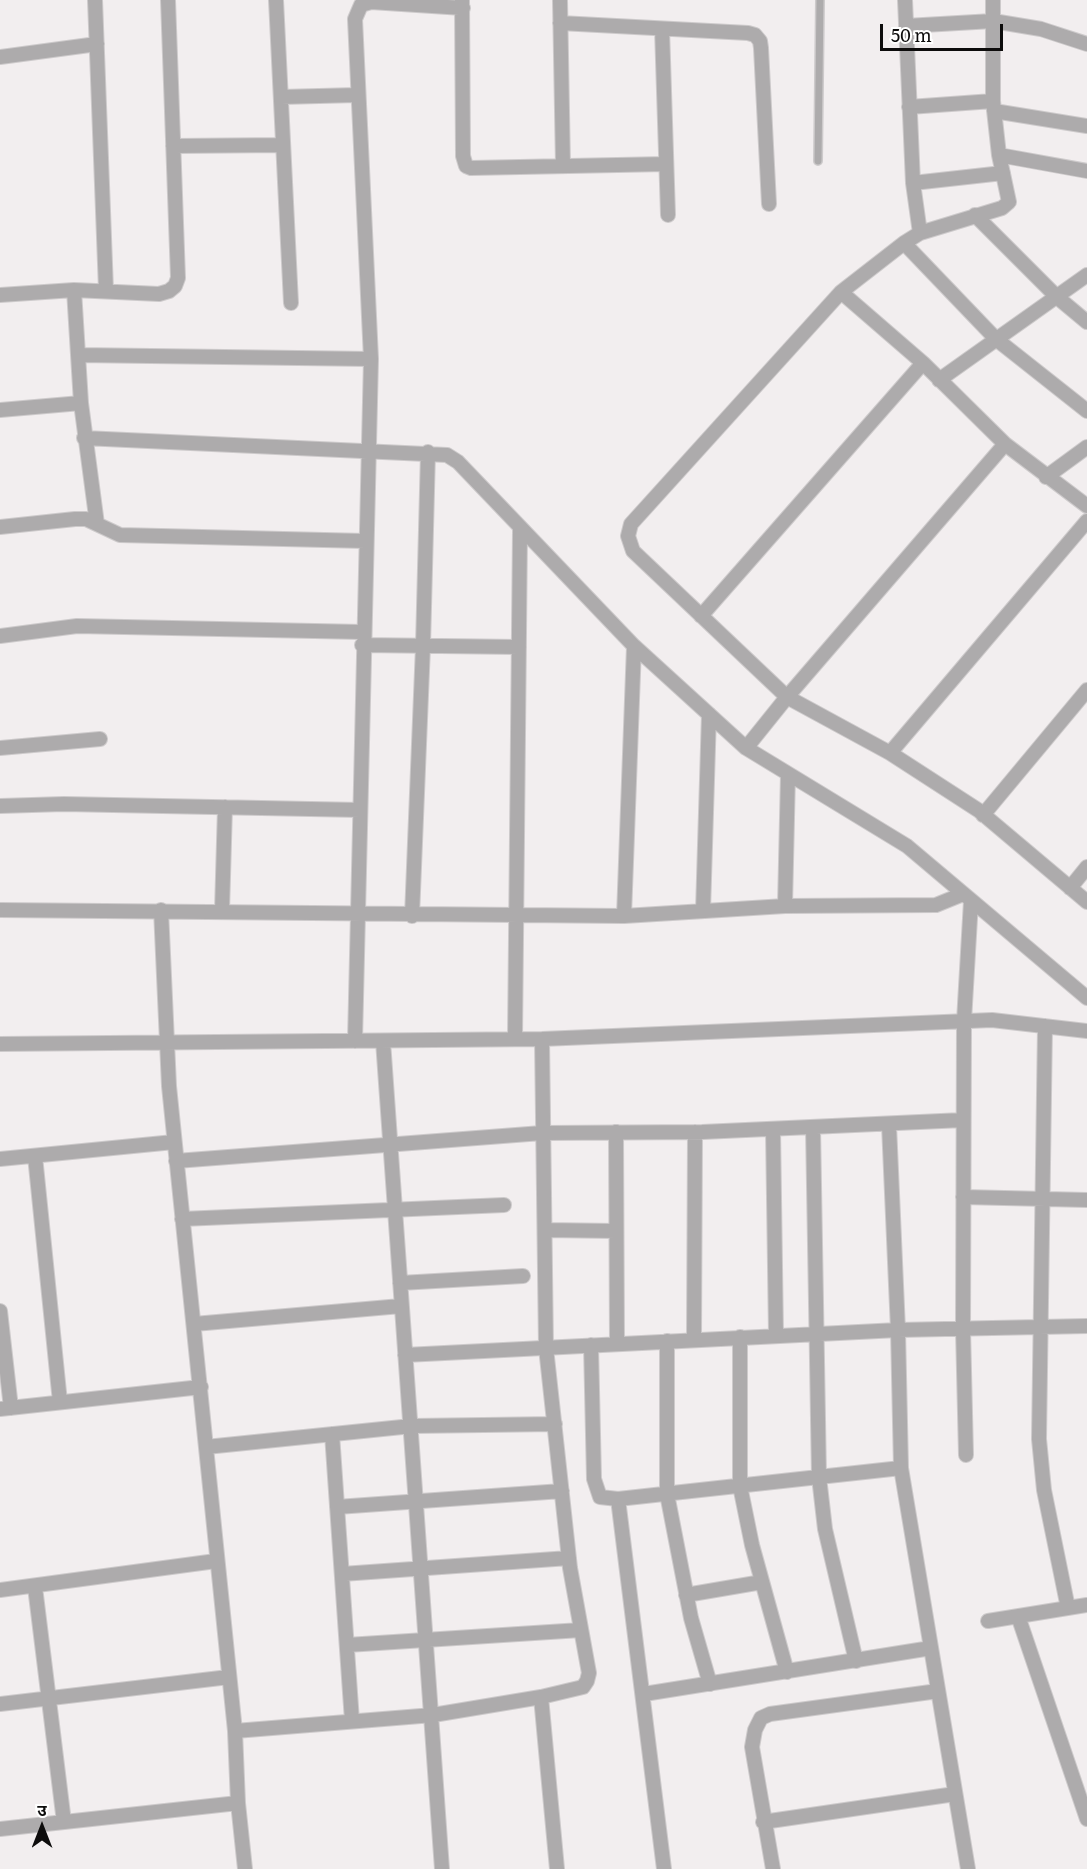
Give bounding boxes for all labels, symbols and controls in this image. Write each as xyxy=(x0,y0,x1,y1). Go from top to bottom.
scale bar xyxy=(883,12,1006,50)
text: 50 m xyxy=(891,21,932,48)
north arrow xyxy=(12,1797,72,1857)
text: उ xyxy=(37,1797,47,1821)

